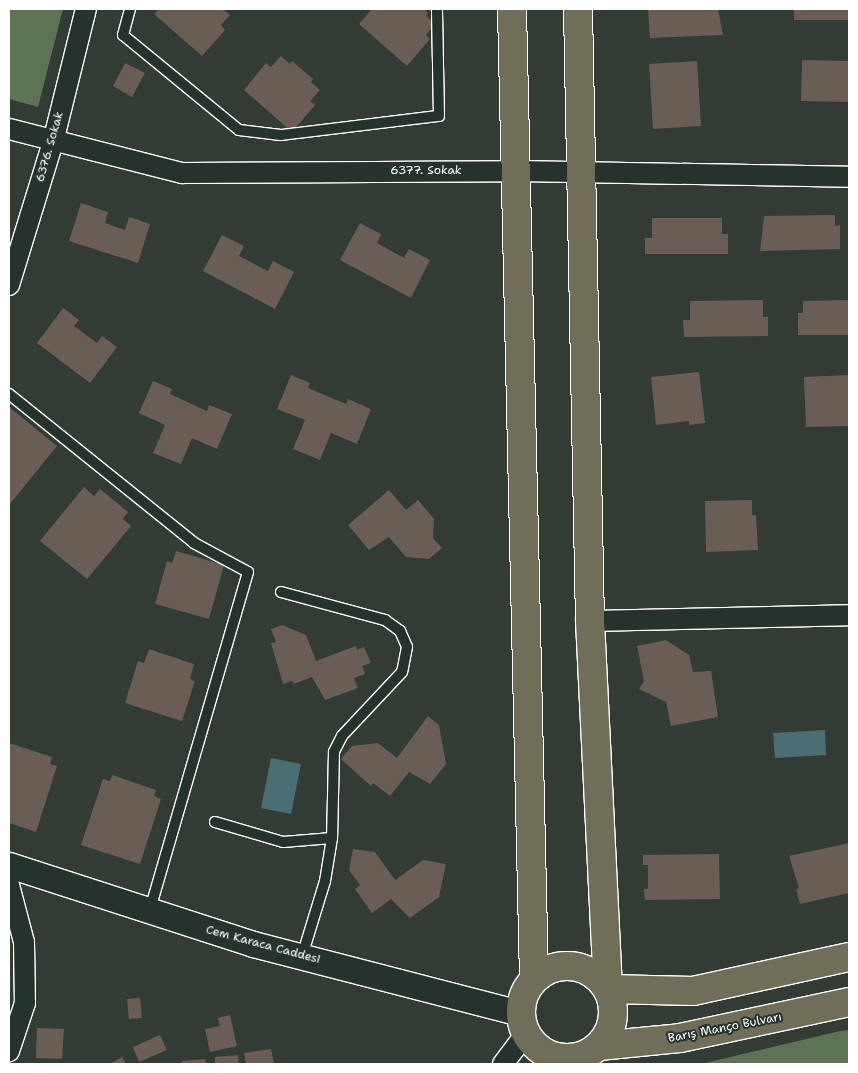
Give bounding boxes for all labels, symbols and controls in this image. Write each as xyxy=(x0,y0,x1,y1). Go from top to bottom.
street label: 6376. Sokak xyxy=(33,110,67,184)
street label: 6377. Sokak xyxy=(390,164,462,178)
street label: Cem Karaca Caddesi xyxy=(204,923,322,967)
street label: Barış Manço Bulvarı xyxy=(667,1010,783,1046)

